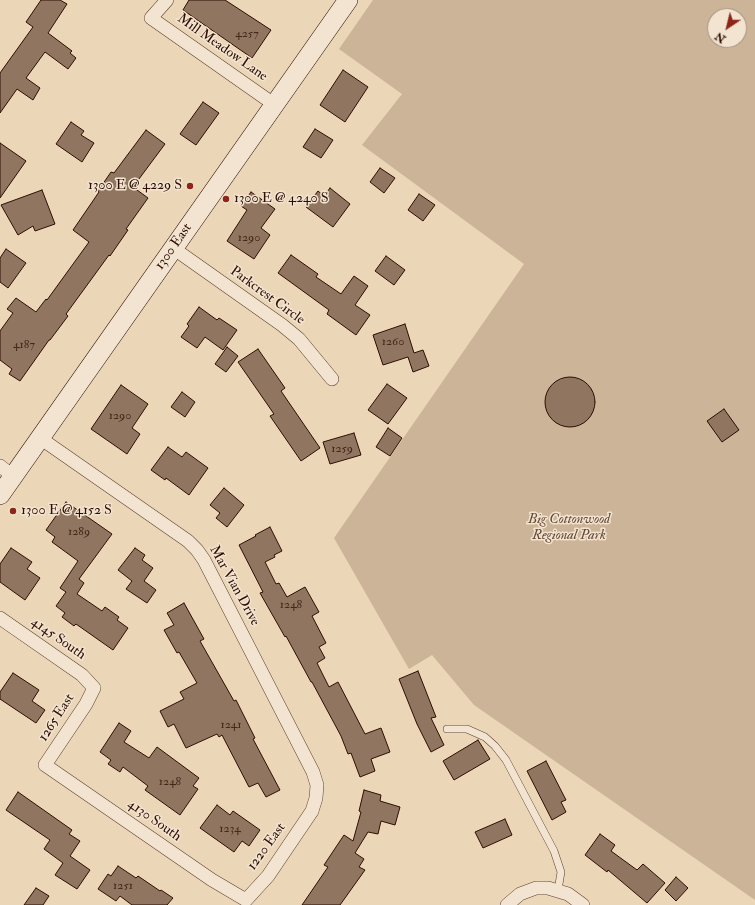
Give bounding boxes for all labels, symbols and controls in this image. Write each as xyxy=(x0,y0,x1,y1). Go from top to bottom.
north arrow xyxy=(707,8,747,48)
street label: Mill Meadow Lane xyxy=(174,11,270,85)
house number: 4257 xyxy=(235,27,259,41)
text: N xyxy=(713,29,728,46)
place label: 1300 E @ 4229 S xyxy=(88,178,182,194)
marker: 1300 E @ 4229 S xyxy=(185,181,195,191)
place label: 1300 E @ 4240 S xyxy=(234,191,328,207)
marker: 1300 E @ 4240 S xyxy=(221,194,231,204)
street label: 1300 East xyxy=(152,221,196,273)
house number: 1290 xyxy=(238,231,260,245)
street label: Parkcrest Circle xyxy=(226,263,308,329)
house number: 1260 xyxy=(382,335,404,349)
house number: 4187 xyxy=(13,338,35,352)
house number: 1290 xyxy=(109,409,131,423)
house number: 1259 xyxy=(331,442,353,456)
place label: 1300 E @ 4152 S xyxy=(21,503,112,519)
marker: 1300 E @ 4152 S xyxy=(8,506,18,516)
park label: Big Cottonwood Regional Park xyxy=(528,512,610,544)
house number: 1289 xyxy=(68,525,90,539)
street label: Mar Vian Drive xyxy=(205,543,263,629)
house number: 1248 xyxy=(280,598,302,612)
street label: 4145 South xyxy=(27,614,89,664)
street label: 1265 East xyxy=(35,691,79,745)
house number: 1241 xyxy=(220,718,242,732)
house number: 1248 xyxy=(159,775,181,789)
street label: 4130 South xyxy=(124,796,184,846)
street label: 1220 East xyxy=(244,820,290,874)
house number: 1234 xyxy=(219,822,241,836)
house number: 1251 xyxy=(113,879,133,893)

